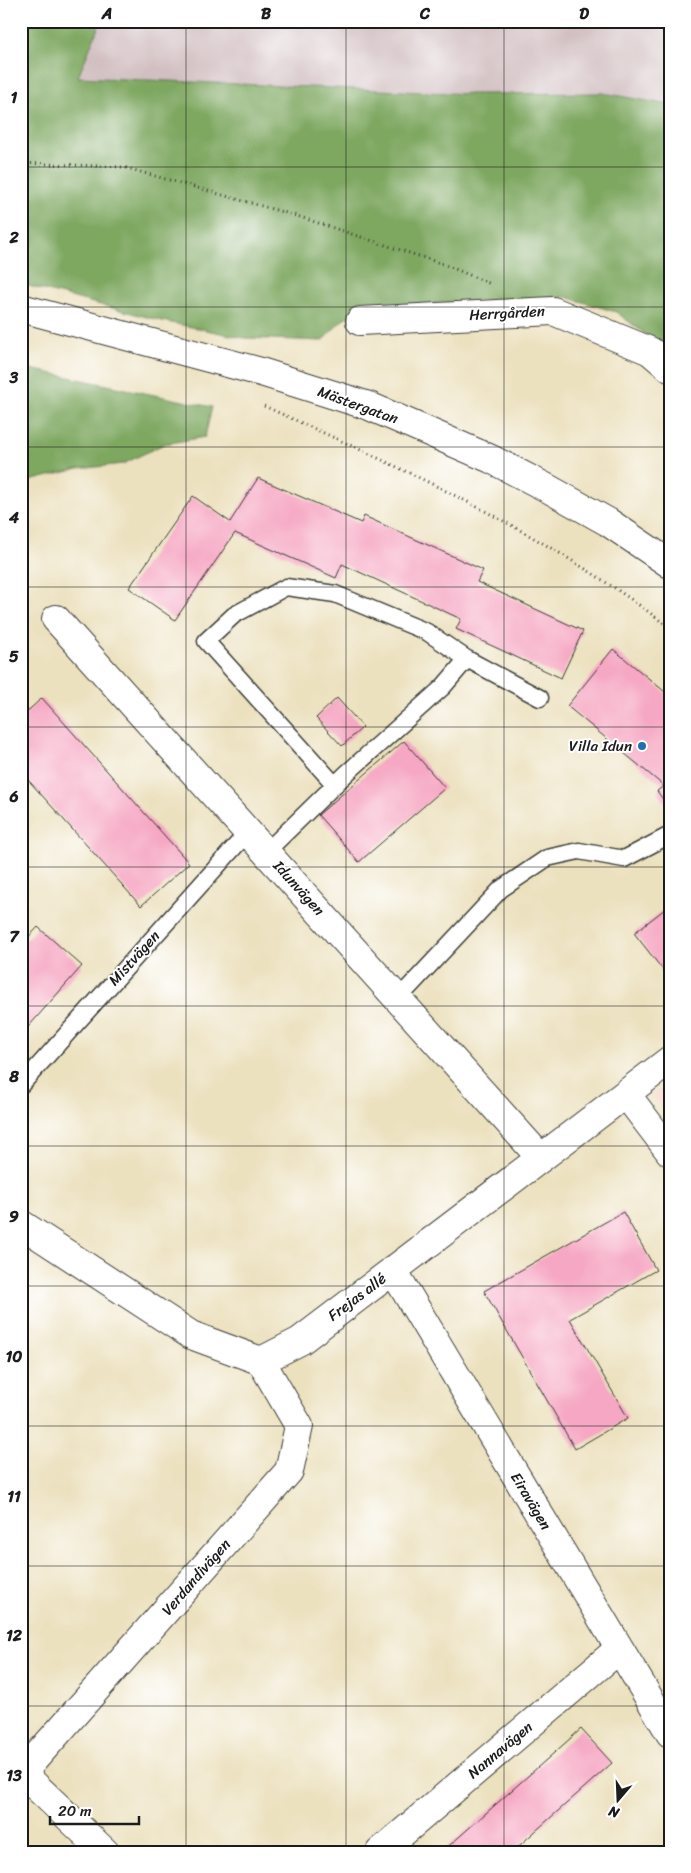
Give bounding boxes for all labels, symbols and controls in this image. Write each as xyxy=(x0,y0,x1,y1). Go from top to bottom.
text: A xyxy=(101,0,112,28)
text: B xyxy=(261,0,272,28)
text: C xyxy=(419,0,431,28)
text: D xyxy=(579,0,589,28)
text: 1 xyxy=(11,83,18,112)
text: 2 xyxy=(8,223,19,252)
street label: Herrgården xyxy=(469,298,545,328)
text: 3 xyxy=(9,363,19,392)
street label: Mästergatan xyxy=(314,378,402,432)
text: 4 xyxy=(8,503,19,532)
text: 5 xyxy=(9,642,19,671)
place label: Villa Idun xyxy=(569,733,632,759)
marker: Villa Idun xyxy=(636,740,648,752)
text: 6 xyxy=(8,782,19,811)
street label: Idunvägen xyxy=(266,853,331,922)
text: 7 xyxy=(9,922,20,951)
street label: Mistvägen xyxy=(102,924,166,992)
text: 8 xyxy=(8,1062,19,1091)
text: 9 xyxy=(9,1202,19,1231)
street label: Frejas allé xyxy=(322,1266,392,1328)
text: 10 xyxy=(6,1342,22,1371)
street label: Eiravägen xyxy=(503,1467,559,1535)
text: 11 xyxy=(7,1482,21,1511)
street label: Verdandivägen xyxy=(155,1533,237,1621)
text: 12 xyxy=(6,1621,23,1650)
street label: Nannavägen xyxy=(461,1715,539,1785)
text: 13 xyxy=(6,1761,22,1790)
north arrow xyxy=(594,1776,644,1826)
scale bar xyxy=(50,1793,139,1825)
text: 20 m xyxy=(58,1798,92,1824)
text: N xyxy=(605,1798,624,1826)

